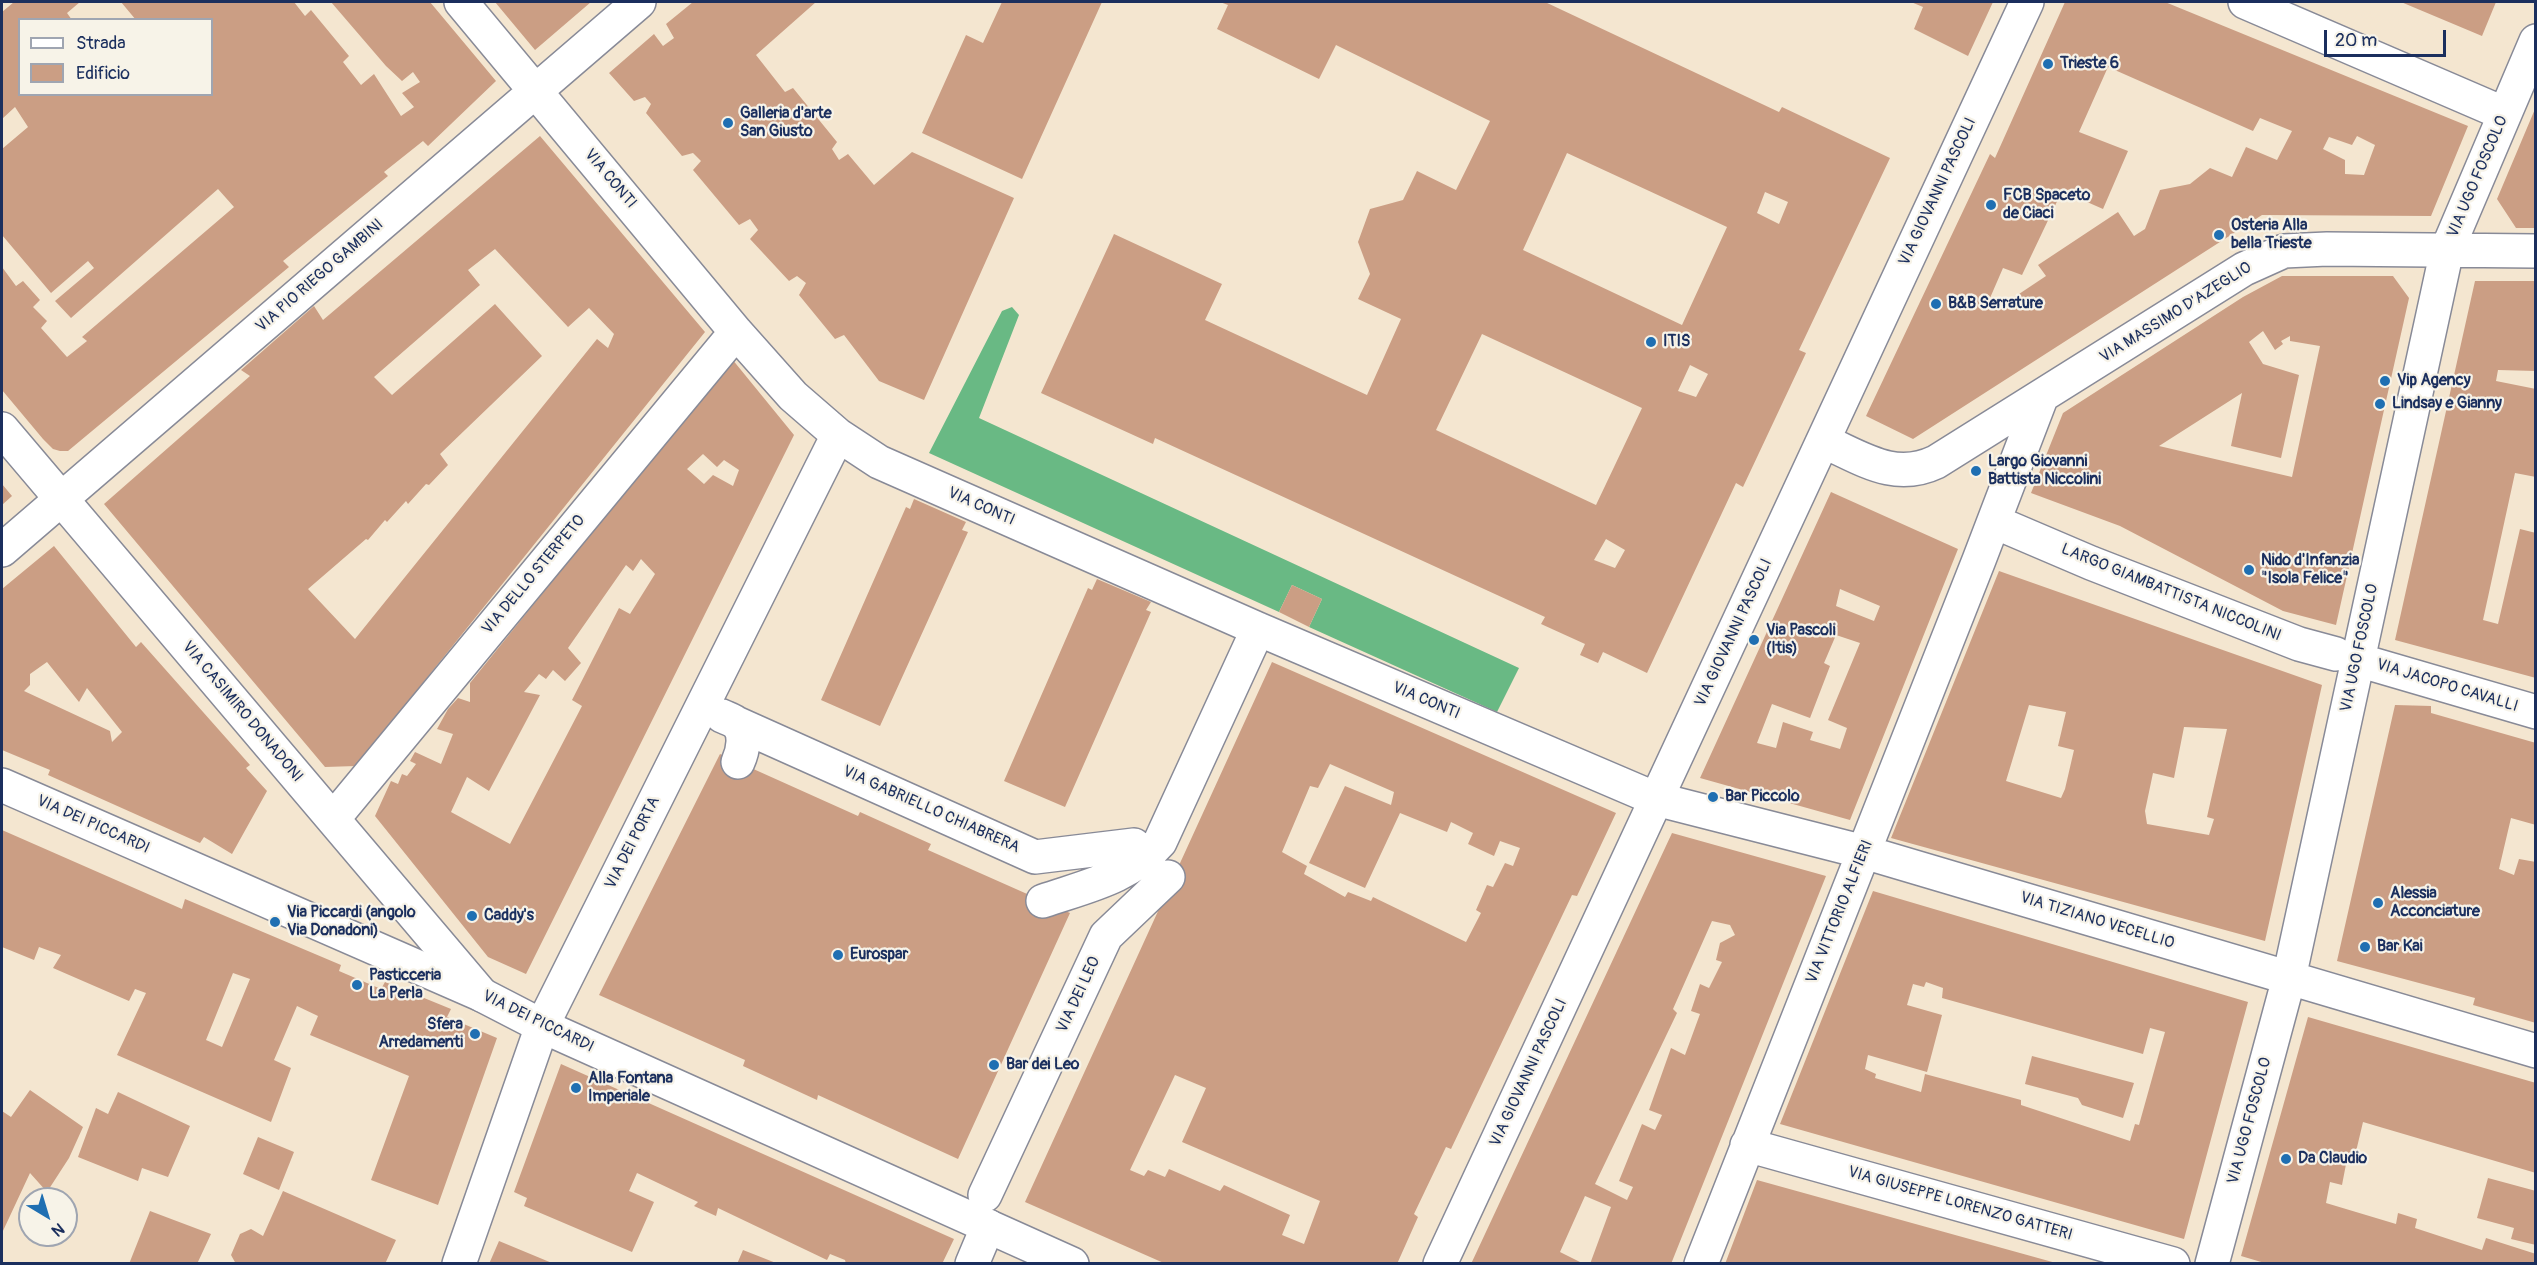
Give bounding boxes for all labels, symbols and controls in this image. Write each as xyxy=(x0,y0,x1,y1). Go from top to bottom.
legend xyxy=(18,18,213,96)
scale bar xyxy=(2327,18,2448,56)
text: 20 m xyxy=(2335,29,2377,52)
text: Strada xyxy=(76,32,126,55)
place label: Trieste 6 xyxy=(2060,54,2119,74)
marker: Trieste 6 xyxy=(2041,57,2055,71)
text: Edificio xyxy=(76,62,130,85)
place label: Galleria d'arte San Giusto xyxy=(740,104,832,142)
street label: VIA UGO FOSCOLO xyxy=(2444,113,2512,241)
street label: VIA GIOVANNI PASCOLI xyxy=(1895,115,1981,269)
marker: Galleria d'arte San Giusto xyxy=(721,116,735,130)
street label: VIA CONTI xyxy=(580,145,640,213)
place label: FCB Spaceto de Ciaci xyxy=(2003,186,2090,224)
marker: FCB Spaceto de Ciaci xyxy=(1984,198,1998,212)
street label: VIA PIO RIEGO GAMBINI xyxy=(252,215,388,337)
place label: Osteria Alla bella Trieste xyxy=(2231,216,2312,254)
marker: Osteria Alla bella Trieste xyxy=(2212,228,2226,242)
street label: VIA MASSIMO D'AZEGLIO xyxy=(2097,258,2255,368)
place label: B&B Serrature xyxy=(1948,294,2043,314)
marker: B&B Serrature xyxy=(1929,297,1943,311)
place label: ITIS xyxy=(1663,332,1690,352)
marker: ITIS xyxy=(1644,335,1658,349)
place label: Vip Agency xyxy=(2397,371,2470,391)
marker: Vip Agency xyxy=(2378,374,2392,388)
place label: Lindsay e Gianny xyxy=(2392,394,2502,414)
marker: Lindsay e Gianny xyxy=(2373,397,2387,411)
place label: Largo Giovanni Battista Niccolini xyxy=(1988,452,2101,490)
marker: Largo Giovanni Battista Niccolini xyxy=(1969,464,1983,478)
street label: VIA CONTI xyxy=(944,484,1018,530)
street label: VIA DELLO STERPETO xyxy=(478,511,590,639)
street label: LARGO GIAMBATTISTA NICCOLINI xyxy=(2058,540,2284,646)
place label: Nido d'Infanzia "Isola Felice" xyxy=(2261,551,2359,589)
street label: VIA GIOVANNI PASCOLI xyxy=(1691,556,1777,710)
marker: Nido d'Infanzia "Isola Felice" xyxy=(2242,563,2256,577)
street label: VIA UGO FOSCOLO xyxy=(2337,582,2383,714)
place label: Via Pascoli (Itis) xyxy=(1766,621,1836,659)
marker: Via Pascoli (Itis) xyxy=(1747,633,1761,647)
street label: VIA CASIMIRO DONADONI xyxy=(177,638,307,786)
street label: VIA JACOPO CAVALLI xyxy=(2374,655,2520,717)
street label: VIA CONTI xyxy=(1389,678,1463,724)
street label: VIA GABRIELLO CHIABRERA xyxy=(839,762,1023,858)
place label: Bar Piccolo xyxy=(1725,787,1800,807)
marker: Bar Piccolo xyxy=(1706,790,1720,804)
street label: VIA DEI PICCARDI xyxy=(34,792,152,858)
street label: VIA DEI PORTA xyxy=(601,793,665,893)
street label: VIA VITTORIO ALFIERI xyxy=(1802,837,1878,987)
place label: Alessia Acconciature xyxy=(2390,884,2480,922)
street label: VIA TIZIANO VECELLIO xyxy=(2017,888,2177,954)
marker: Alessia Acconciature xyxy=(2371,896,2385,910)
place label: Via Piccardi (angolo Via Donadoni) xyxy=(287,903,416,941)
place label: Caddy's xyxy=(484,906,534,926)
marker: Caddy's xyxy=(465,909,479,923)
marker: Via Piccardi (angolo Via Donadoni) xyxy=(268,915,282,929)
place label: Bar Kai xyxy=(2377,937,2423,957)
marker: Bar Kai xyxy=(2358,940,2372,954)
place label: Eurospar xyxy=(850,945,908,965)
marker: Eurospar xyxy=(831,948,845,962)
street label: VIA DEI LEO xyxy=(1053,954,1105,1036)
place label: Pasticceria La Perla xyxy=(369,966,441,1004)
marker: Pasticceria La Perla xyxy=(350,978,364,992)
street label: VIA DEI PICCARDI xyxy=(479,987,597,1057)
street label: VIA GIOVANNI PASCOLI xyxy=(1486,996,1572,1150)
place label: Sfera Arredamenti xyxy=(378,1015,463,1053)
marker: Sfera Arredamenti xyxy=(468,1027,482,1041)
place label: Bar dei Leo xyxy=(1006,1055,1079,1075)
street label: VIA UGO FOSCOLO xyxy=(2224,1055,2276,1187)
marker: Bar dei Leo xyxy=(987,1058,1001,1072)
place label: Alla Fontana Imperiale xyxy=(588,1069,673,1107)
marker: Alla Fontana Imperiale xyxy=(569,1081,583,1095)
place label: Da Claudio xyxy=(2298,1149,2367,1169)
marker: Da Claudio xyxy=(2279,1152,2293,1166)
street label: VIA GIUSEPPE LORENZO GATTERI xyxy=(1845,1163,2075,1245)
north arrow xyxy=(18,1187,78,1247)
text: N xyxy=(47,1218,68,1241)

